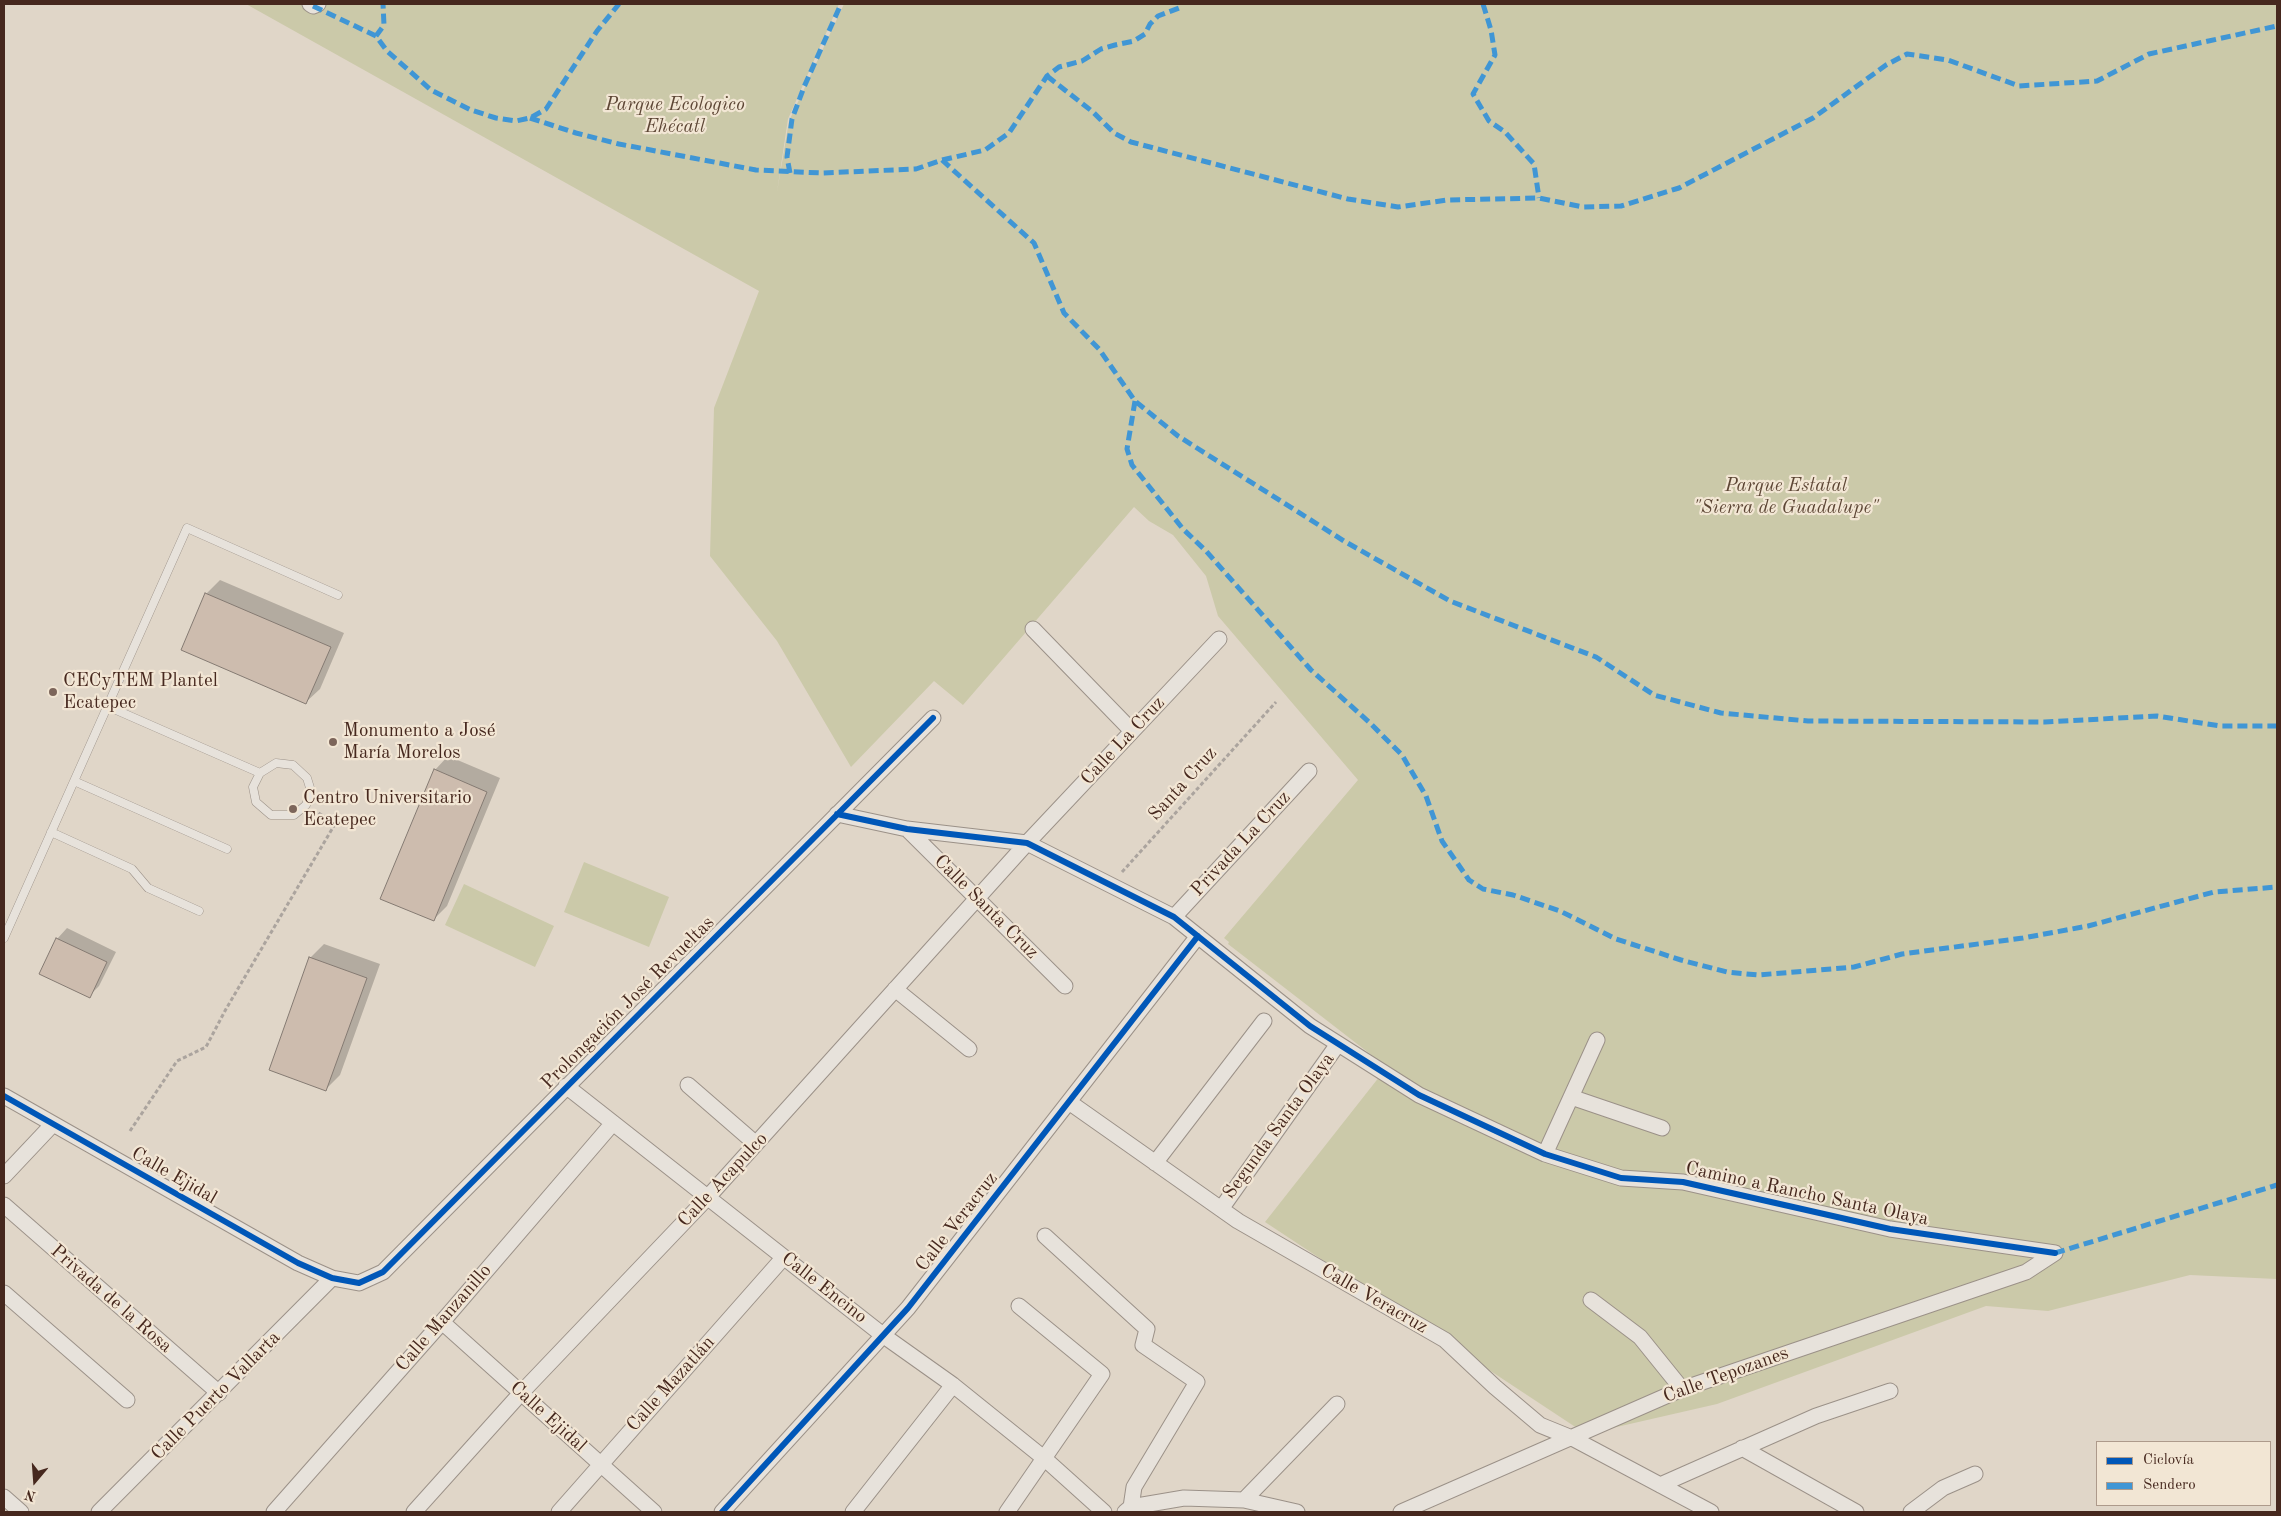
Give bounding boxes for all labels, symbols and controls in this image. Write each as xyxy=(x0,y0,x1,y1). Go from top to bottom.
park label: Parque Ecologico Ehécatl xyxy=(605,94,745,138)
park label: Parque Estatal "Sierra de Guadalupe" xyxy=(1693,475,1879,519)
place label: CECyTEM Plantel Ecatepec xyxy=(63,670,218,714)
marker: CECyTEM Plantel Ecatepec xyxy=(47,686,59,698)
street label: Calle La Cruz xyxy=(1076,692,1170,790)
place label: Monumento a José María Morelos xyxy=(343,720,496,764)
marker: Monumento a José María Morelos xyxy=(327,736,339,748)
street label: Santa Cruz xyxy=(1144,742,1222,826)
place label: Centro Universitario Ecatepec xyxy=(303,787,472,831)
street label: Privada La Cruz xyxy=(1186,787,1296,901)
marker: Centro Universitario Ecatepec xyxy=(287,803,299,815)
street label: Calle Santa Cruz xyxy=(929,850,1043,964)
street label: Prolongación José Revueltas xyxy=(537,912,719,1094)
street label: Segunda Santa Olaya xyxy=(1218,1049,1340,1203)
street label: Calle Acapulco xyxy=(673,1128,773,1232)
street label: Calle Ejidal xyxy=(127,1142,221,1210)
street label: Camino a Rancho Santa Olaya xyxy=(1683,1157,1931,1231)
street label: Calle Veracruz xyxy=(911,1168,1003,1276)
street label: Privada de la Rosa xyxy=(45,1240,177,1358)
street label: Calle Encino xyxy=(776,1247,872,1329)
street label: Calle Veracruz xyxy=(1316,1259,1432,1339)
street label: Calle Manzanillo xyxy=(391,1260,497,1376)
street label: Calle Puerto Vallarta xyxy=(147,1327,285,1465)
street label: Calle Mazatlán xyxy=(622,1331,720,1437)
street label: Calle Tepozanes xyxy=(1660,1342,1792,1408)
street label: Calle Ejidal xyxy=(505,1377,591,1457)
legend xyxy=(2096,1441,2271,1506)
text: Ciclovía xyxy=(2143,1453,2194,1468)
north arrow xyxy=(10,1456,60,1506)
text: Sendero xyxy=(2143,1478,2196,1493)
text: N xyxy=(23,1487,38,1504)

